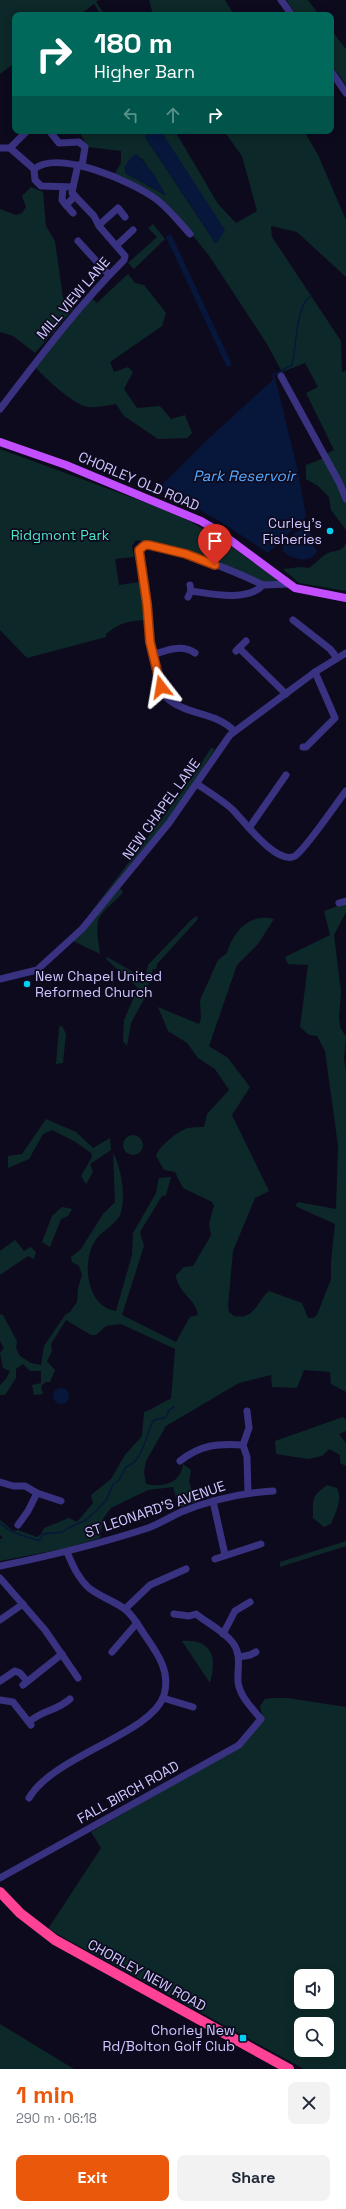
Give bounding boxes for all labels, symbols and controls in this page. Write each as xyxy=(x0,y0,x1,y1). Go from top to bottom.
text: 180 m xyxy=(94,25,173,61)
icon: right xyxy=(28,28,80,80)
text: Higher Barn xyxy=(94,60,195,83)
icon: left xyxy=(120,104,142,126)
icon: ahead xyxy=(162,104,184,126)
icon: right xyxy=(204,104,226,126)
street label: MILL VIEW LANE xyxy=(32,253,114,343)
street label: CHORLEY OLD ROAD xyxy=(76,447,202,515)
water label: Park Reservoir xyxy=(193,466,296,485)
place label: Curley's Fisheries xyxy=(262,514,322,548)
pin xyxy=(198,524,232,565)
park label: Ridgmont Park xyxy=(11,526,110,544)
marker: Curley's Fisheries xyxy=(325,526,335,536)
icon: arrive xyxy=(204,530,226,552)
position arrow xyxy=(140,666,182,708)
street label: NEW CHAPEL LANE xyxy=(118,755,204,863)
place label: New Chapel United Reformed Church xyxy=(35,967,162,1001)
marker: New Chapel United Reformed Church xyxy=(22,979,32,989)
street label: ST LEONARD'S AVENUE xyxy=(82,1476,228,1541)
street label: FALL BIRCH ROAD xyxy=(74,1757,182,1827)
street label: CHORLEY NEW ROAD xyxy=(84,1935,210,2015)
map controls xyxy=(294,1969,334,2057)
button: sound xyxy=(294,1969,334,2009)
button: search xyxy=(294,2017,334,2057)
place label: Chorley New Rd/Bolton Golf Club xyxy=(103,2021,235,2055)
marker: Chorley New Rd/Bolton Golf Club xyxy=(238,2033,248,2043)
text: 1 min xyxy=(16,2079,75,2110)
button: close xyxy=(288,2082,330,2124)
text: 290 m · 06:18 xyxy=(16,2110,97,2127)
button: Exit xyxy=(16,2155,169,2201)
button: Share xyxy=(177,2155,330,2201)

